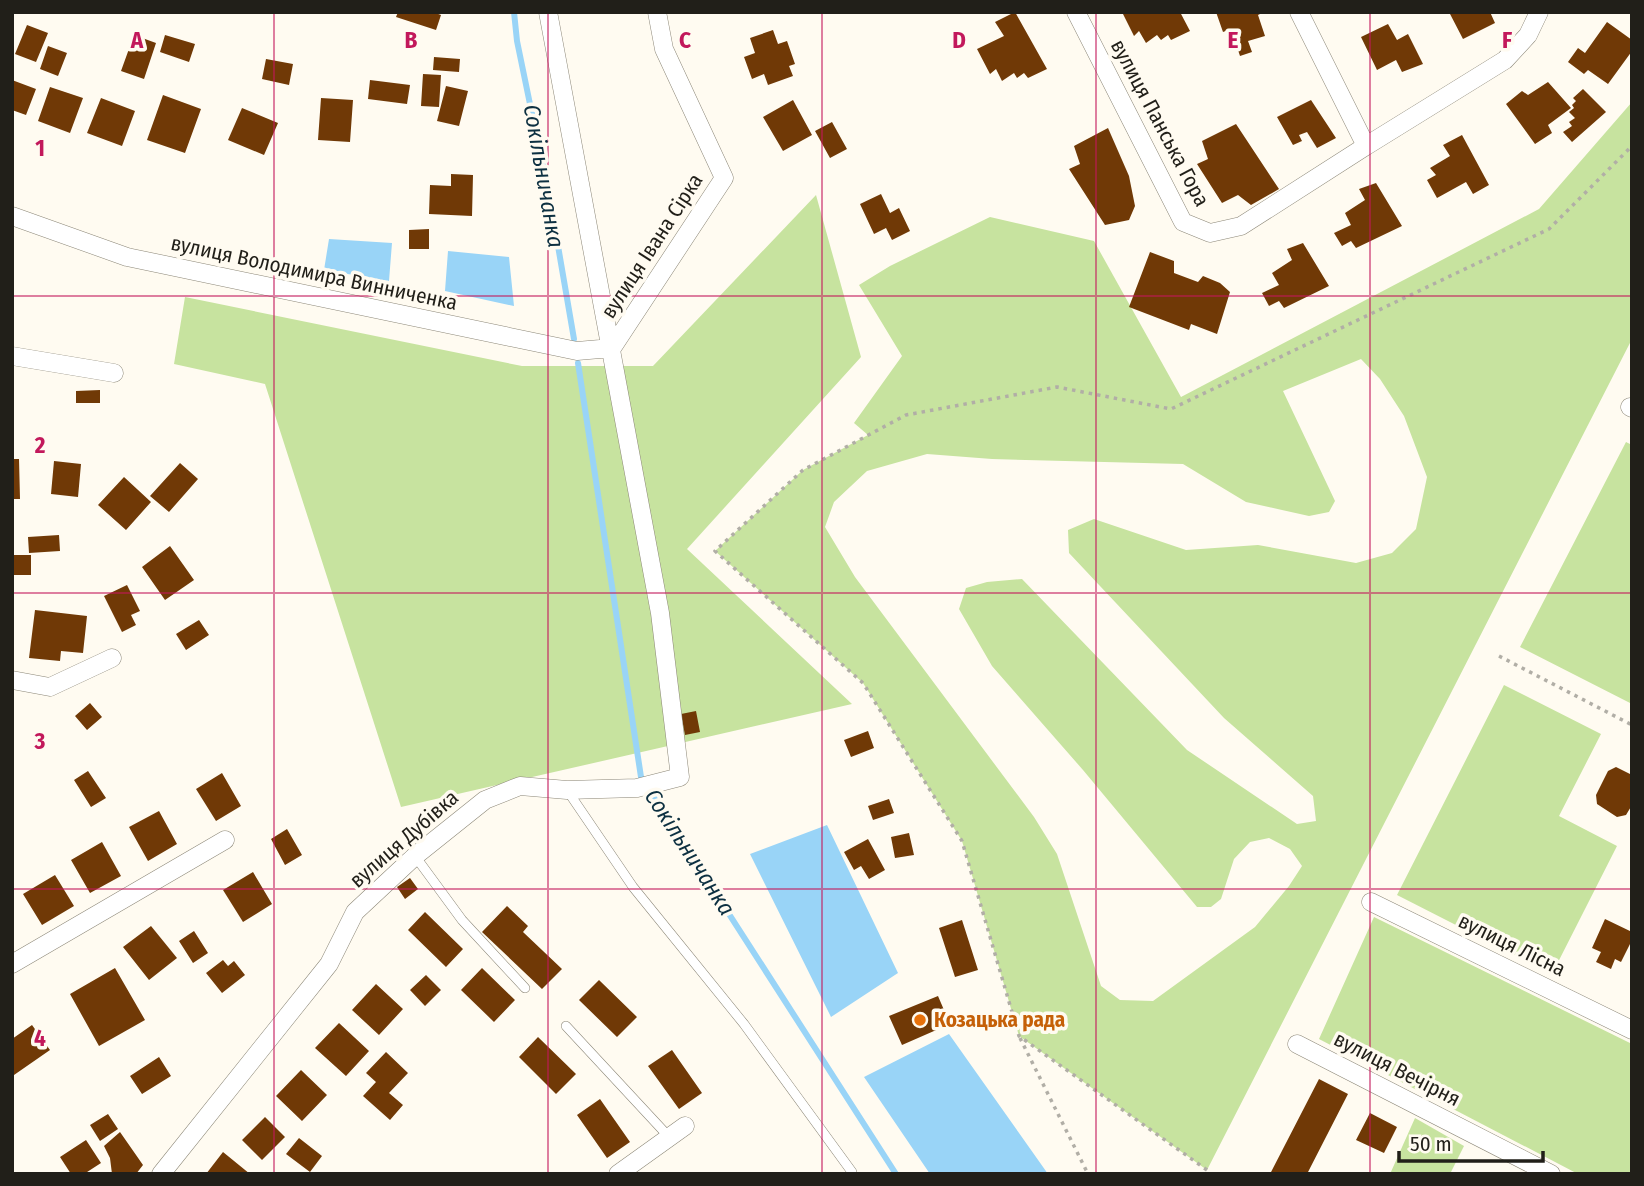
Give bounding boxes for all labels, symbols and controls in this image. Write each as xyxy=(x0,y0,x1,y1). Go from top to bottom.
text: A xyxy=(130,26,144,54)
text: B xyxy=(405,26,418,54)
text: C xyxy=(679,26,691,54)
text: D xyxy=(952,26,966,54)
text: E xyxy=(1228,26,1239,54)
text: F xyxy=(1502,26,1512,54)
street label: вулиця Панська Гора xyxy=(1105,35,1215,211)
water label: Сокільничанка xyxy=(518,102,570,250)
text: 1 xyxy=(35,134,45,162)
street label: вулиця Івана Сірка xyxy=(595,169,709,323)
street label: вулиця Володимира Винниченка xyxy=(168,230,460,316)
text: 2 xyxy=(34,431,46,459)
text: 3 xyxy=(34,727,46,755)
water label: Сокільничанка xyxy=(639,784,741,920)
street label: вулиця Дубівка xyxy=(344,785,464,893)
street label: вулиця Лісна xyxy=(1454,908,1570,982)
place label: Козацька рада xyxy=(934,1007,1065,1033)
marker: Козацька рада xyxy=(912,1012,928,1028)
text: 4 xyxy=(34,1024,46,1052)
street label: вулиця Вечірня xyxy=(1330,1026,1464,1112)
scale bar xyxy=(1399,1120,1542,1164)
text: 50 m xyxy=(1410,1131,1452,1157)

